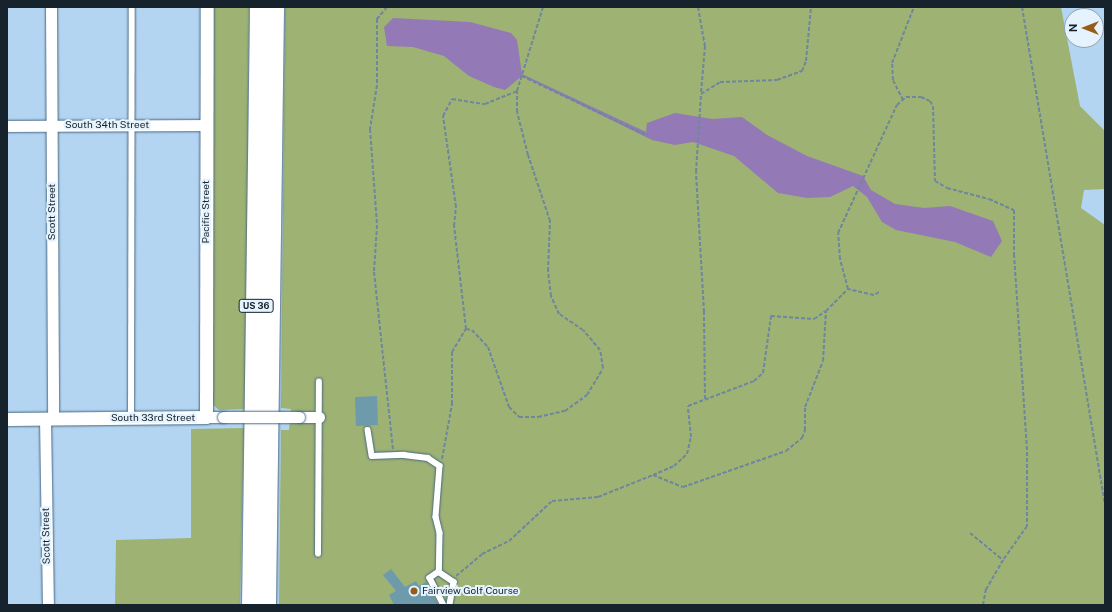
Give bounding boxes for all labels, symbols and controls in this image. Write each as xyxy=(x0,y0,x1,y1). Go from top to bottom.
north arrow xyxy=(1064,8,1104,48)
text: N xyxy=(1067,24,1079,32)
street label: South 34th Street xyxy=(65,119,149,131)
street label: Pacific Street xyxy=(200,180,212,244)
street label: Scott Street xyxy=(46,184,58,240)
road number: US 36 xyxy=(238,299,274,313)
street label: South 33rd Street xyxy=(111,412,195,424)
street label: Scott Street xyxy=(40,508,52,564)
place label: Fairview Golf Course xyxy=(422,585,518,597)
marker: Fairview Golf Course xyxy=(409,586,419,596)

